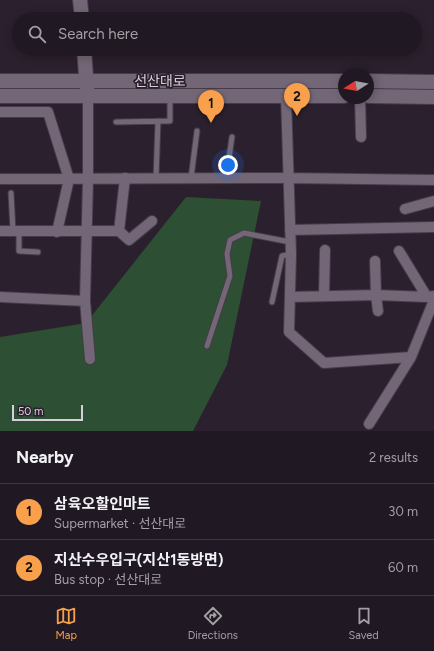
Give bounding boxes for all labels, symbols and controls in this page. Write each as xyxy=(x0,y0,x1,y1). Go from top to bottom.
search box xyxy=(12,12,422,56)
icon: search xyxy=(26,23,48,45)
text: Search here xyxy=(58,25,138,43)
north arrow xyxy=(338,68,374,104)
street label: 선산대로 xyxy=(134,73,186,90)
pin: 2 xyxy=(284,83,310,116)
pin: 1 xyxy=(198,90,224,123)
your location xyxy=(218,155,238,175)
scale bar xyxy=(12,403,83,422)
text: 50 m xyxy=(18,405,43,418)
text: Nearby xyxy=(16,447,74,467)
text: 2 results xyxy=(369,450,418,465)
text: 삼육오할인마트 xyxy=(54,495,151,513)
text: 1 xyxy=(26,504,32,519)
text: 30 m xyxy=(388,504,418,519)
text: Supermarket · 선산대로 xyxy=(54,516,186,531)
text: 지산수우입구(지산1동방면) xyxy=(54,551,224,569)
text: 2 xyxy=(25,560,33,575)
text: 60 m xyxy=(388,560,418,575)
text: Bus stop · 선산대로 xyxy=(54,572,162,587)
tab: Map xyxy=(55,605,77,642)
tab: Directions xyxy=(188,605,238,642)
tab: Saved xyxy=(348,605,379,642)

